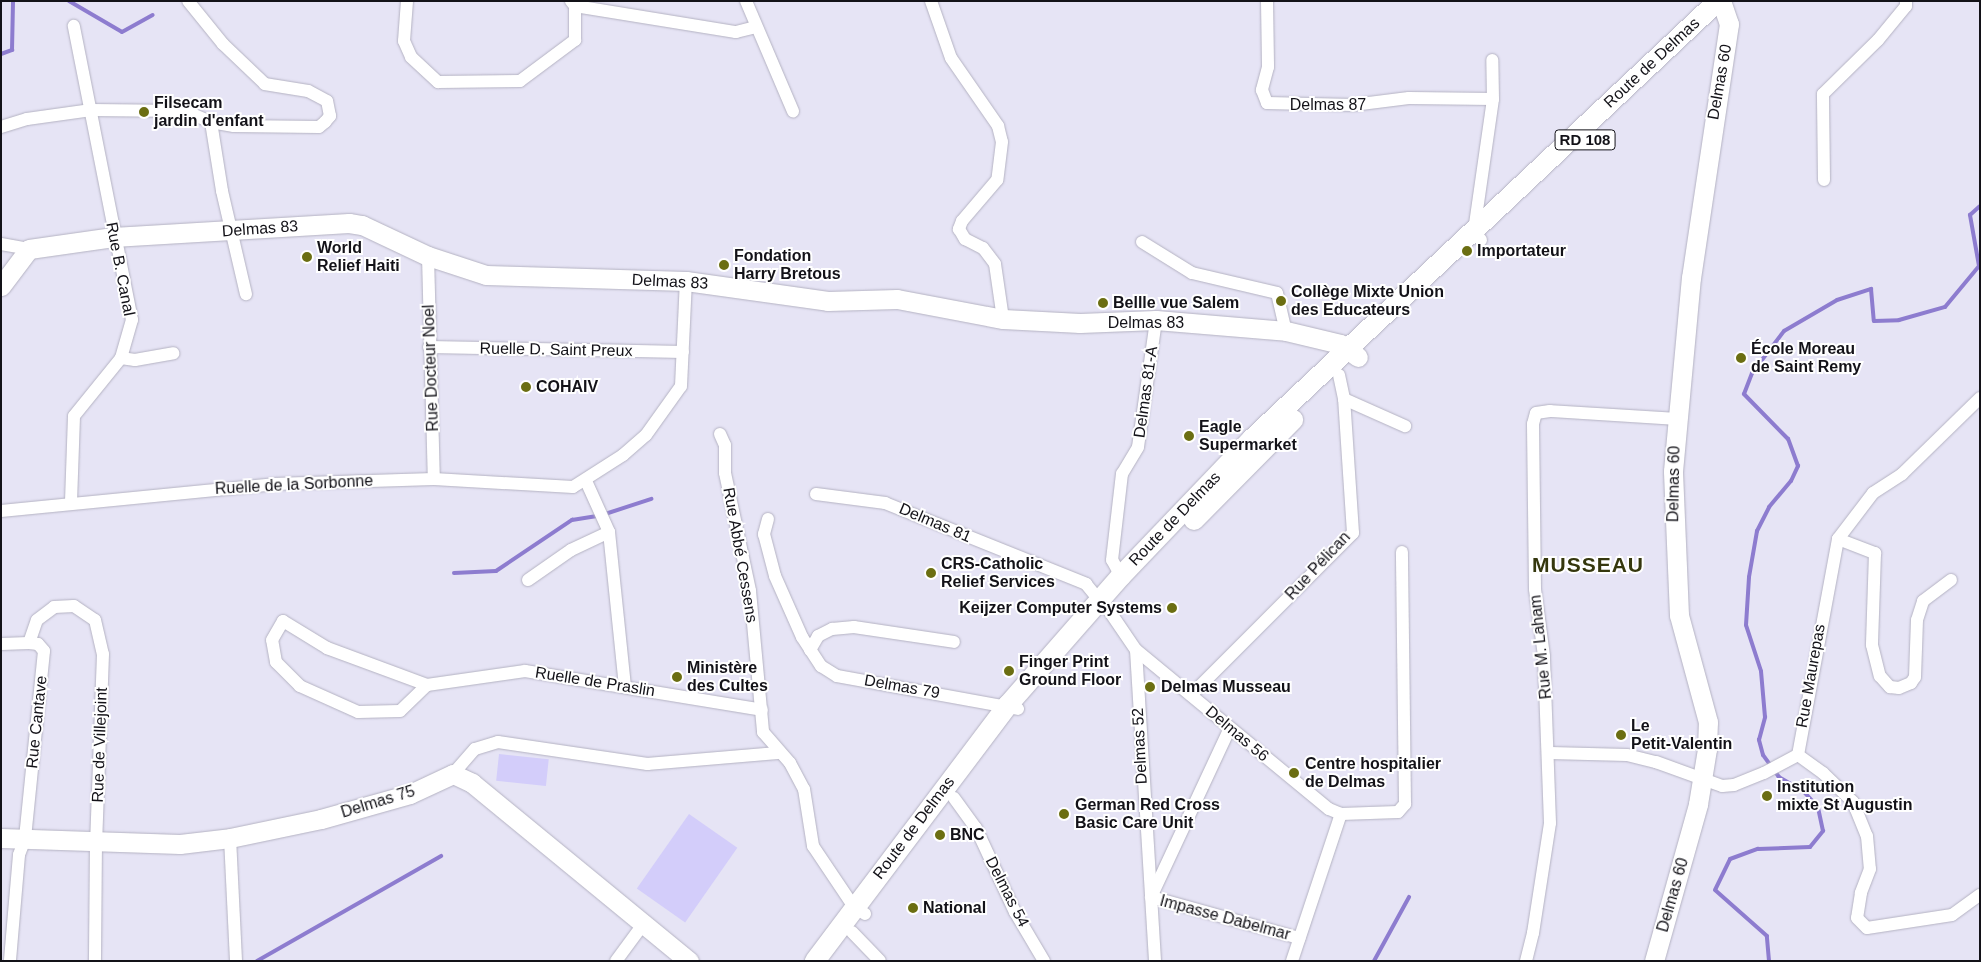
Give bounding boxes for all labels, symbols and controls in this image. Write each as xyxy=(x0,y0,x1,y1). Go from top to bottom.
street label: Route de Delmas xyxy=(1600,14,1704,112)
street label: Delmas 60 xyxy=(1704,43,1736,121)
place label: Filsecam jardin d'enfant xyxy=(154,93,264,131)
street label: Delmas 87 xyxy=(1290,95,1366,115)
marker: Filsecam jardin d'enfant xyxy=(138,106,150,118)
road number: RD 108 xyxy=(1554,128,1616,152)
street label: Delmas 83 xyxy=(221,217,299,241)
street label: Rue B. Canal xyxy=(101,220,139,318)
place label: World Relief Haiti xyxy=(317,238,400,276)
place label: Importateur xyxy=(1477,241,1566,261)
marker: Importateur xyxy=(1461,245,1473,257)
place label: Fondation Harry Bretous xyxy=(734,246,841,284)
marker: World Relief Haiti xyxy=(301,251,313,263)
marker: Fondation Harry Bretous xyxy=(718,259,730,271)
street label: Delmas 83 xyxy=(631,270,709,294)
place label: Collège Mixte Union des Educateurs xyxy=(1291,282,1444,320)
place label: Bellle vue Salem xyxy=(1113,293,1239,313)
marker: Collège Mixte Union des Educateurs xyxy=(1275,295,1287,307)
marker: Bellle vue Salem xyxy=(1097,297,1109,309)
street label: Rue Docteur Noel xyxy=(419,304,443,432)
street label: Delmas 83 xyxy=(1108,313,1184,333)
street label: Ruelle D. Saint Preux xyxy=(479,339,633,361)
place label: École Moreau de Saint Remy xyxy=(1751,339,1861,377)
street label: Delmas 81-A xyxy=(1130,345,1162,439)
marker: École Moreau de Saint Remy xyxy=(1735,352,1747,364)
place label: COHAIV xyxy=(536,377,598,397)
marker: COHAIV xyxy=(520,381,532,393)
place label: Eagle Supermarket xyxy=(1199,417,1297,455)
marker: Eagle Supermarket xyxy=(1183,430,1195,442)
street label: Delmas 60 xyxy=(1664,446,1684,522)
street label: Route de Delmas xyxy=(1125,468,1225,570)
street label: Ruelle de la Sorbonne xyxy=(214,471,374,499)
street label: Rue Abbé Cessens xyxy=(719,485,761,625)
street label: Delmas 81 xyxy=(896,499,974,547)
street label: Rue Pélican xyxy=(1282,528,1354,604)
district label: MUSSEAU xyxy=(1531,552,1645,578)
place label: CRS-Catholic Relief Services xyxy=(941,554,1055,592)
marker: CRS-Catholic Relief Services xyxy=(925,567,937,579)
street label: Rue M. Laham xyxy=(1526,594,1556,700)
place label: Keijzer Computer Systems xyxy=(959,598,1162,618)
marker: Keijzer Computer Systems xyxy=(1166,602,1178,614)
street label: Rue Maurepas xyxy=(1792,623,1830,729)
place label: Finger Print Ground Floor xyxy=(1019,652,1121,690)
place label: Ministère des Cultes xyxy=(687,658,768,696)
street label: Ruelle de Praslin xyxy=(534,663,656,701)
marker: Finger Print Ground Floor xyxy=(1003,665,1015,677)
marker: Ministère des Cultes xyxy=(671,671,683,683)
street label: Delmas 79 xyxy=(863,671,941,703)
street label: Rue Cantave xyxy=(23,675,51,769)
place label: Delmas Musseau xyxy=(1161,677,1291,697)
marker: Delmas Musseau xyxy=(1143,680,1157,694)
street label: Rue de Villejoint xyxy=(88,687,112,803)
street label: Delmas 56 xyxy=(1202,702,1272,766)
street label: Delmas 52 xyxy=(1128,707,1152,785)
place label: Le Petit-Valentin xyxy=(1631,716,1732,754)
marker: Le Petit-Valentin xyxy=(1615,729,1627,741)
place label: Centre hospitalier de Delmas xyxy=(1305,754,1441,792)
marker: Centre hospitalier de Delmas xyxy=(1287,766,1301,780)
street label: Route de Delmas xyxy=(869,773,959,883)
place label: Institution mixte St Augustin xyxy=(1777,777,1913,815)
street label: Delmas 75 xyxy=(339,782,417,822)
marker: Institution mixte St Augustin xyxy=(1761,790,1773,802)
place label: German Red Cross Basic Care Unit xyxy=(1075,795,1220,833)
marker: German Red Cross Basic Care Unit xyxy=(1057,807,1071,821)
place label: BNC xyxy=(950,825,985,845)
marker: BNC xyxy=(934,829,946,841)
street label: Delmas 54 xyxy=(981,854,1033,930)
street label: Delmas 60 xyxy=(1653,856,1693,934)
street label: Impasse Dabelmar xyxy=(1158,891,1292,945)
place label: National xyxy=(923,898,986,918)
marker: National xyxy=(907,902,919,914)

